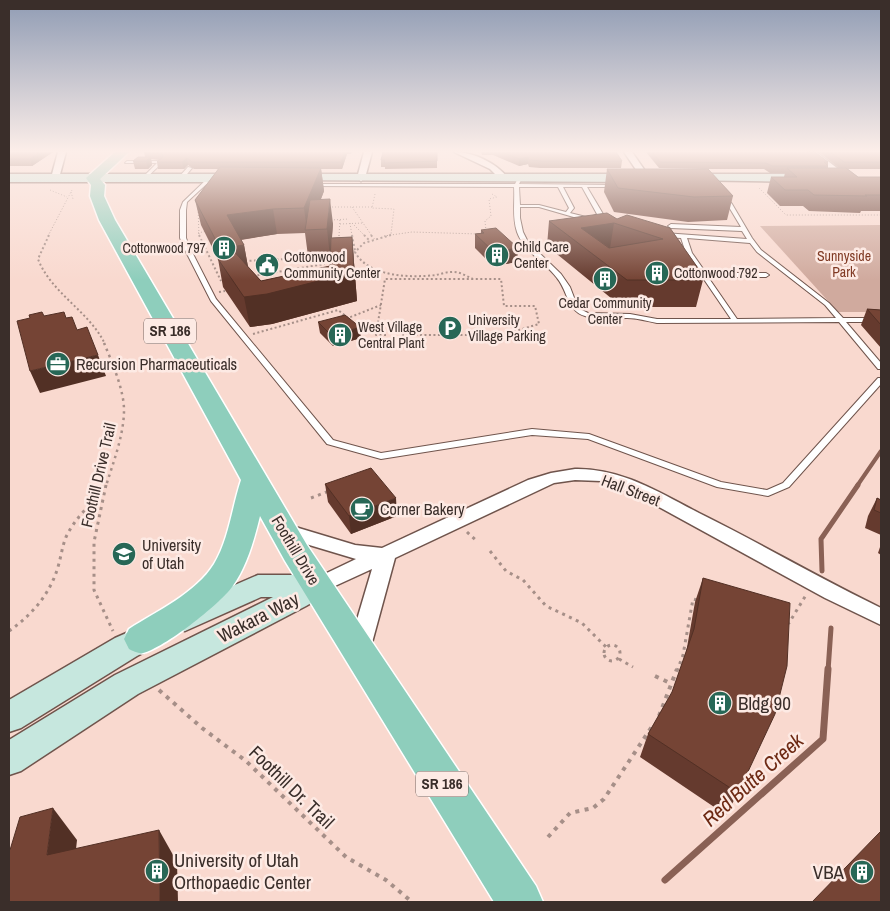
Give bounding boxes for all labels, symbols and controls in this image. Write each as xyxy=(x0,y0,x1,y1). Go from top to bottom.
building icon: Cottonwood 797 xyxy=(211,235,237,261)
place label: Child Care Center xyxy=(514,238,569,272)
place label: Cottonwood 797 xyxy=(122,239,206,257)
building icon: Child Care Center xyxy=(484,242,510,268)
park label: Sunnyside Park xyxy=(817,247,871,281)
place label: Cottonwood Community Center xyxy=(284,248,381,282)
public building icon: Cottonwood Community Center xyxy=(254,252,280,278)
building icon: Cottonwood 792 xyxy=(644,260,670,286)
place label: Cottonwood 792 xyxy=(674,264,758,282)
building icon: Cedar Community Center xyxy=(592,266,618,292)
place label: Cedar Community Center xyxy=(558,294,652,328)
place label: University Village Parking xyxy=(468,311,546,345)
parking icon: University Village Parking xyxy=(437,315,463,341)
road number: SR 186 xyxy=(144,318,196,344)
place label: West Village Central Plant xyxy=(358,318,424,352)
building icon: West Village Central Plant xyxy=(327,322,353,348)
office icon: Recursion Pharmaceuticals xyxy=(45,351,71,377)
place label: Recursion Pharmaceuticals xyxy=(76,353,237,375)
street label: Foothill Drive Trail xyxy=(75,421,121,529)
street label: Hall Street xyxy=(598,469,664,511)
cafe icon: Corner Bakery xyxy=(349,496,375,522)
place label: Corner Bakery xyxy=(380,498,465,520)
street label: Foothill Drive xyxy=(267,511,325,589)
place label: University of Utah xyxy=(142,534,201,574)
school or university icon: University of Utah xyxy=(111,541,137,567)
street label: Wakara Way xyxy=(213,585,303,649)
building icon: Bldg 90 xyxy=(707,690,733,716)
place label: Bldg 90 xyxy=(738,690,791,716)
water label: Red Butte Creek xyxy=(696,725,811,833)
street label: Foothill Dr. Trail xyxy=(244,740,340,834)
road number: SR 186 xyxy=(416,772,468,796)
place label: University of Utah Orthopaedic Center xyxy=(174,847,312,895)
building icon: University of Utah Orthopaedic Center xyxy=(144,858,170,884)
place label: VBA xyxy=(813,859,845,885)
building icon: VBA xyxy=(849,859,875,885)

